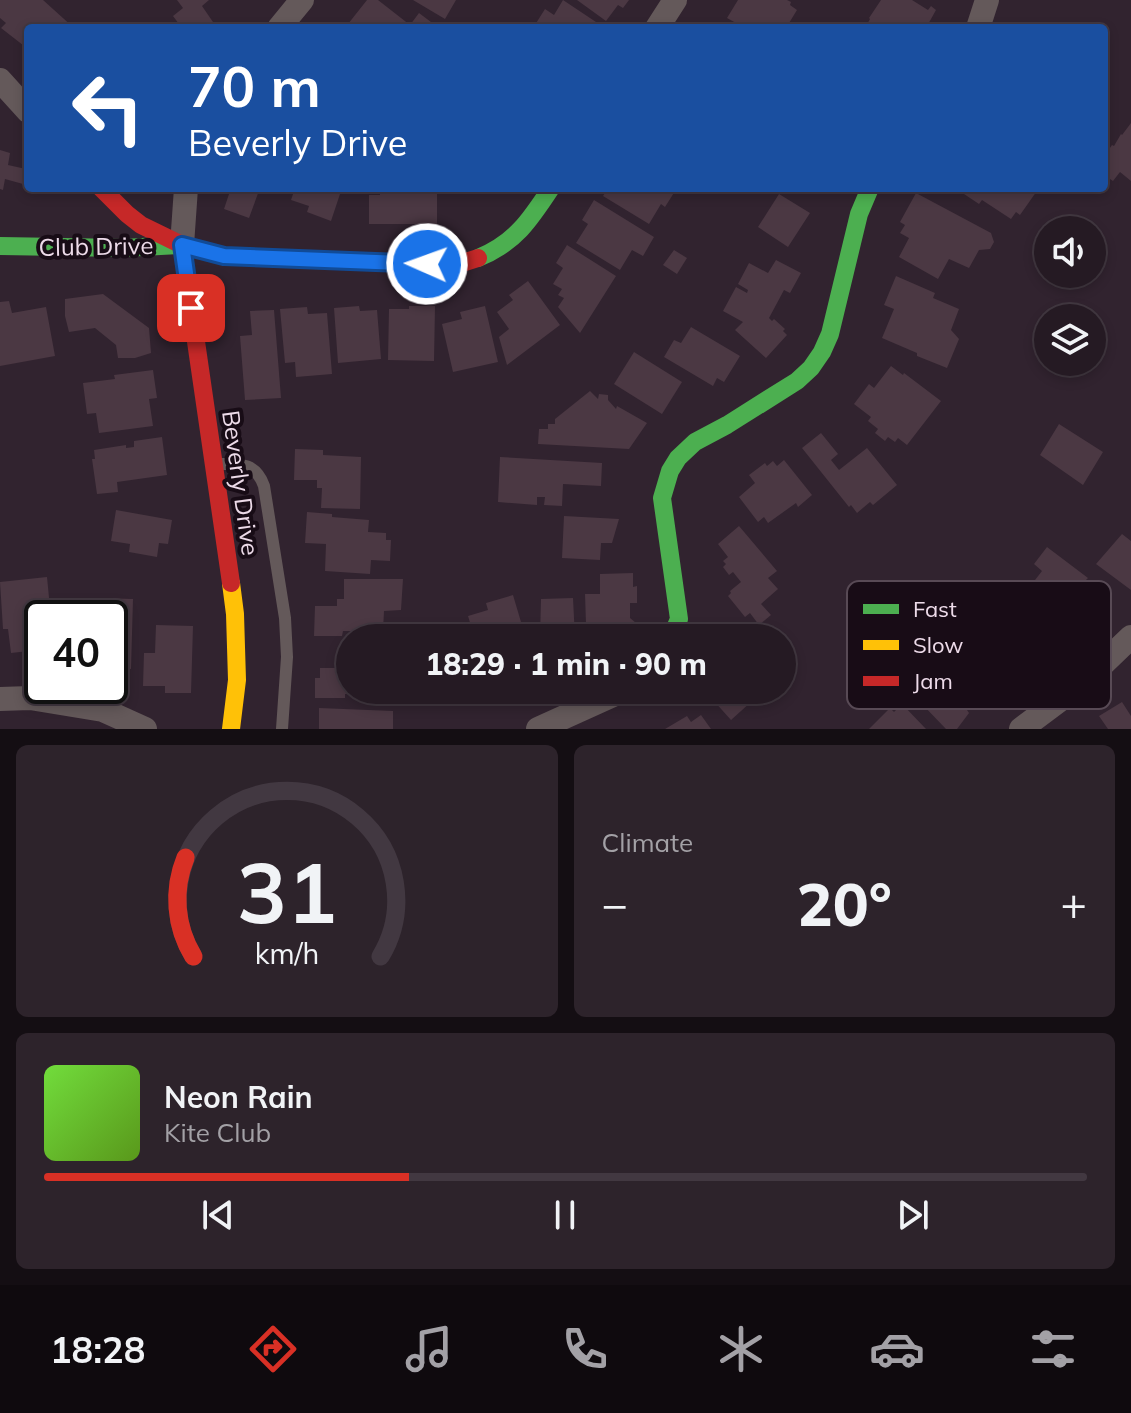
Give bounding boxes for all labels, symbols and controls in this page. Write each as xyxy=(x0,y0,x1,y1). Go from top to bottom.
text: 70 m xyxy=(188,51,321,121)
icon: left xyxy=(56,56,160,160)
text: Beverly Drive xyxy=(188,120,407,165)
map controls xyxy=(1034,216,1106,376)
button: sound xyxy=(1034,216,1106,288)
position arrow xyxy=(385,222,469,306)
street label: Club Drive xyxy=(38,230,154,262)
pin xyxy=(157,274,225,342)
icon: arrive xyxy=(169,286,213,330)
button: layers xyxy=(1034,304,1106,376)
street label: Beverly Drive xyxy=(216,408,266,557)
legend xyxy=(847,581,1111,709)
text: Fast xyxy=(913,595,957,623)
speed limit sign: 40 xyxy=(24,600,128,704)
text: Slow xyxy=(913,631,963,659)
text: 18:29 · 1 min · 90 m xyxy=(425,645,707,683)
text: Jam xyxy=(913,667,953,695)
text: Climate xyxy=(602,826,693,859)
text: 31 xyxy=(237,839,337,944)
text: 20° xyxy=(797,866,892,941)
text: − xyxy=(602,876,628,931)
text: + xyxy=(1061,876,1087,931)
text: km/h xyxy=(254,935,319,971)
text: Neon Rain xyxy=(164,1078,313,1116)
text: Kite Club xyxy=(164,1116,271,1149)
icon: previous xyxy=(196,1193,240,1237)
icon: pause xyxy=(543,1193,587,1237)
icon: next xyxy=(891,1193,935,1237)
icon: directions xyxy=(245,1321,301,1377)
icon: music xyxy=(401,1321,457,1377)
icon: phone xyxy=(557,1321,613,1377)
icon: climate xyxy=(713,1321,769,1377)
icon: car xyxy=(869,1321,925,1377)
icon: filters xyxy=(1025,1321,1081,1377)
text: 18:28 xyxy=(50,1327,145,1372)

